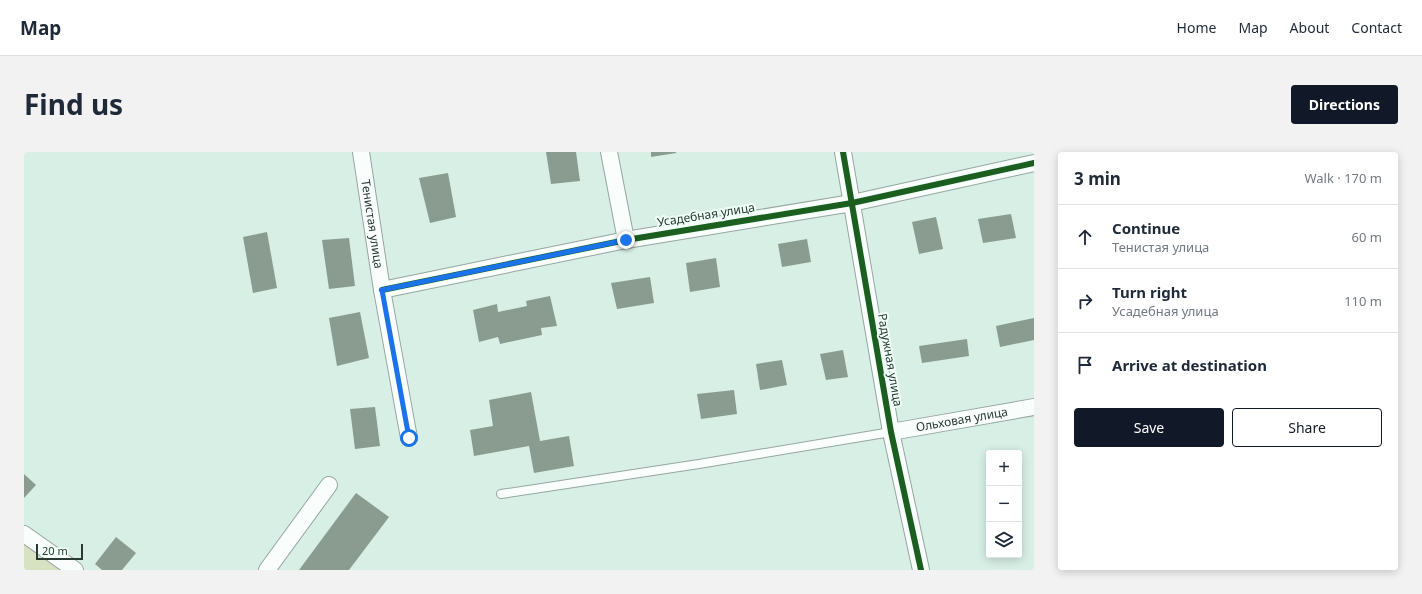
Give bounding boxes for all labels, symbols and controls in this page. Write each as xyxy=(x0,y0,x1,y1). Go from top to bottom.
text: Map xyxy=(20,15,61,41)
text: Home xyxy=(1177,18,1216,37)
text: Map xyxy=(1238,18,1268,37)
text: About xyxy=(1290,18,1329,37)
text: Contact xyxy=(1351,18,1402,37)
text: Find us xyxy=(24,85,123,123)
button: Directions xyxy=(1291,85,1398,124)
text: 3 min xyxy=(1074,167,1121,190)
text: Walk · 170 m xyxy=(1304,169,1382,187)
street label: Тенистая улица xyxy=(357,178,388,270)
street label: Усадебная улица xyxy=(656,198,756,231)
text: Continue xyxy=(1112,218,1180,238)
icon: ahead xyxy=(1074,226,1096,248)
text: 60 m xyxy=(1352,228,1382,246)
route end xyxy=(617,231,635,249)
text: Тенистая улица xyxy=(1112,238,1209,256)
text: Turn right xyxy=(1112,282,1187,302)
icon: right xyxy=(1074,290,1096,312)
text: 110 m xyxy=(1344,292,1382,310)
text: Усадебная улица xyxy=(1112,302,1219,320)
street label: Радужная улица xyxy=(874,312,907,408)
icon: arrive xyxy=(1074,354,1096,376)
text: Arrive at destination xyxy=(1112,355,1267,375)
street label: Ольховая улица xyxy=(915,403,1009,435)
button: Save xyxy=(1074,408,1224,447)
button: Share xyxy=(1232,408,1382,447)
route start xyxy=(400,429,418,447)
map controls xyxy=(986,450,1022,558)
button: + xyxy=(986,450,1022,486)
button: − xyxy=(986,486,1022,522)
button: layers xyxy=(986,522,1022,558)
scale bar xyxy=(36,542,83,561)
text: 20 m xyxy=(42,543,68,558)

